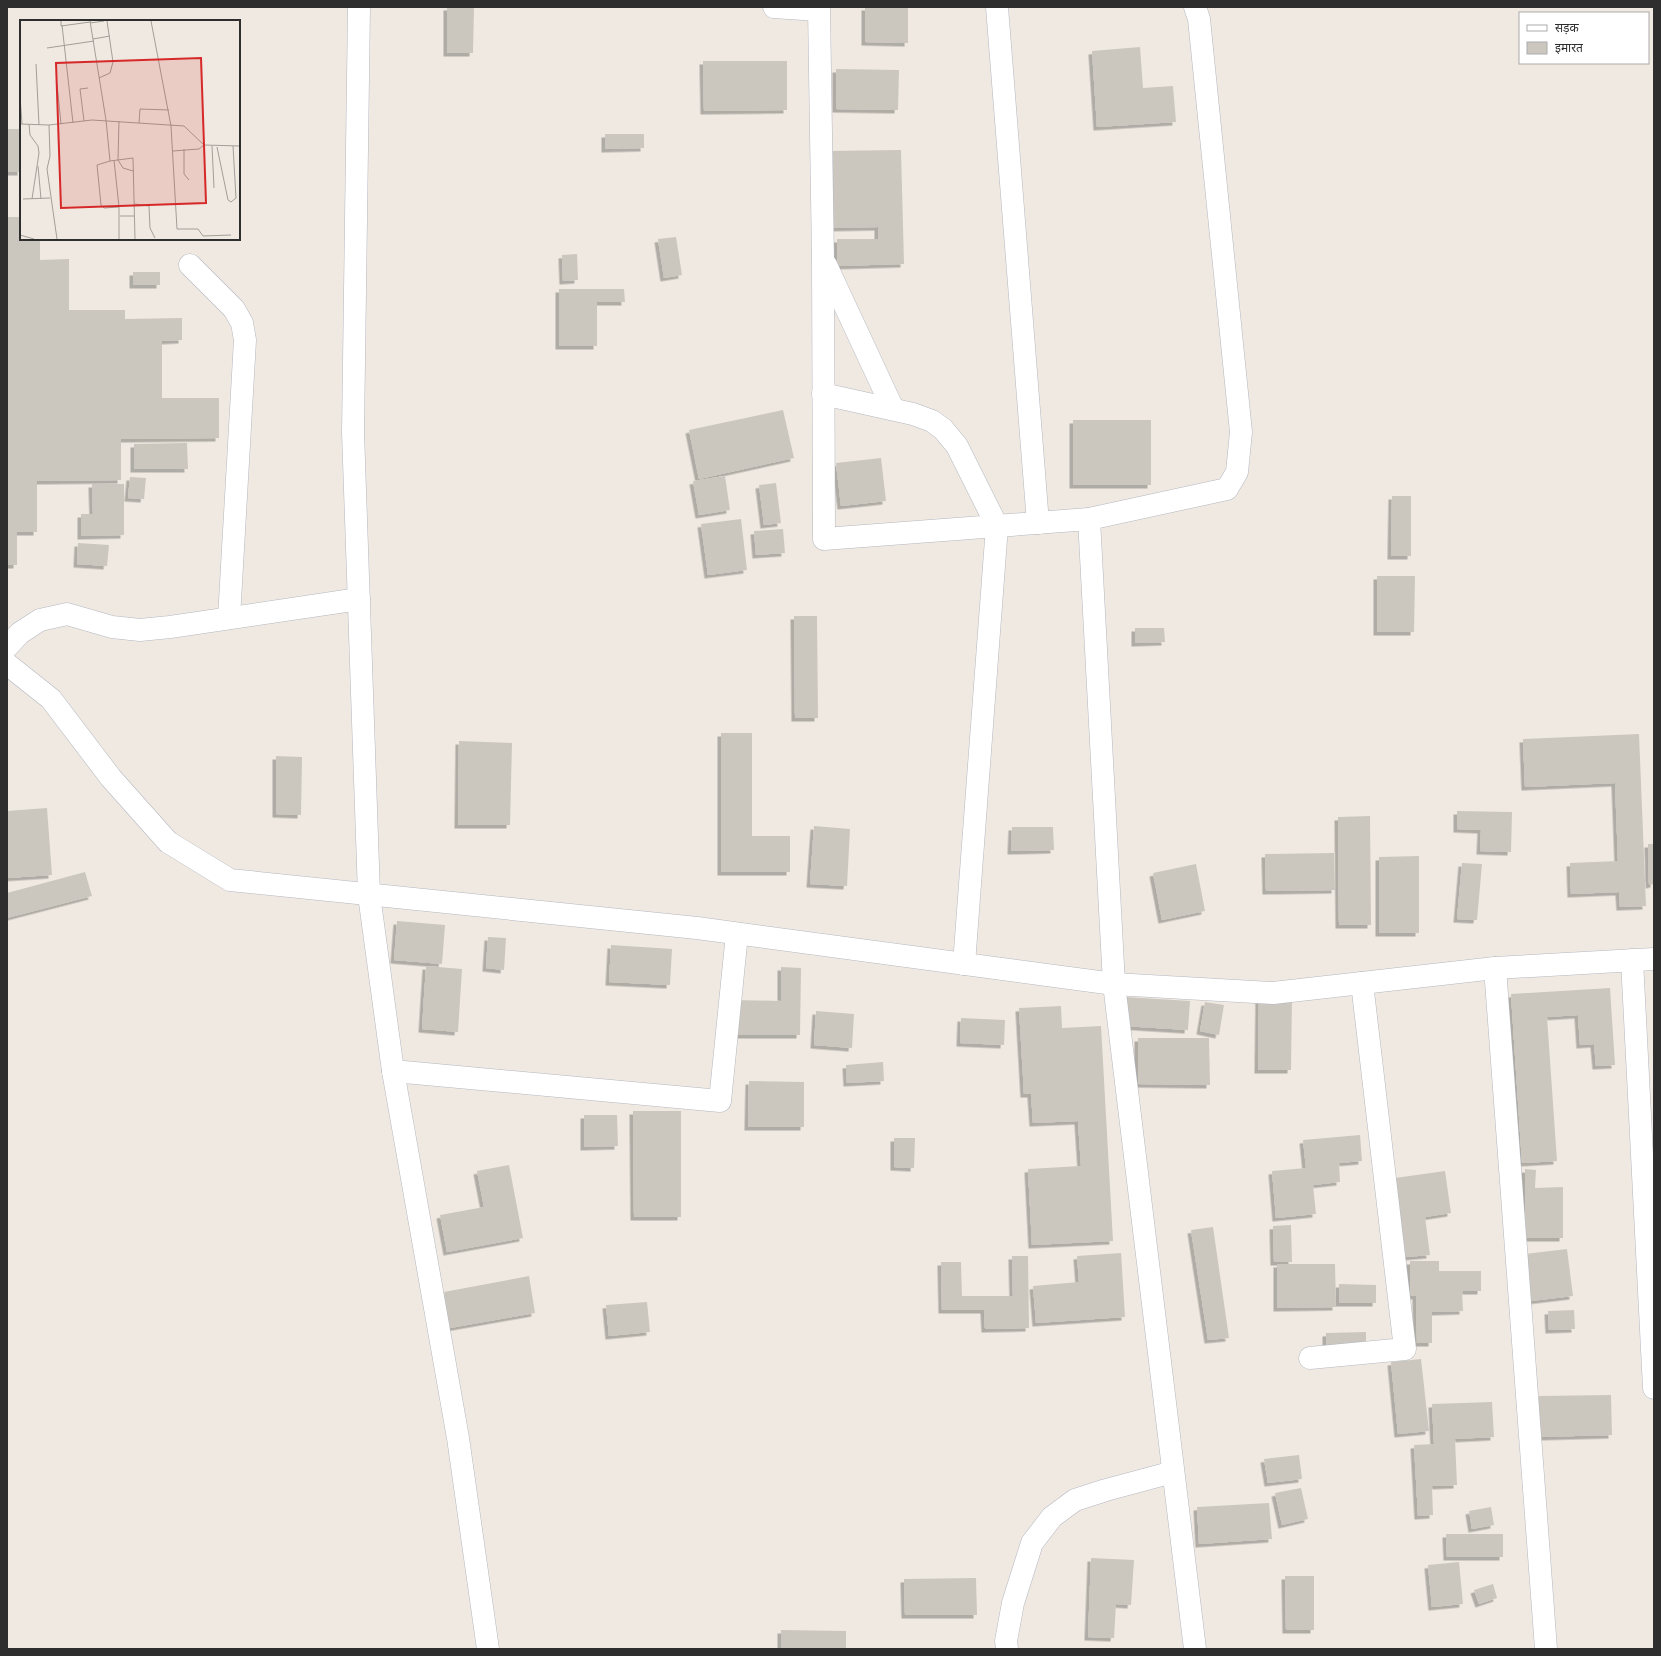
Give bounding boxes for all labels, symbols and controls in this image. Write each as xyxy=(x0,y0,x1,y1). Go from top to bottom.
legend xyxy=(1519,12,1649,64)
text: सड़क xyxy=(1555,19,1580,36)
inset map xyxy=(20,20,240,240)
text: इमारत xyxy=(1555,39,1584,56)

